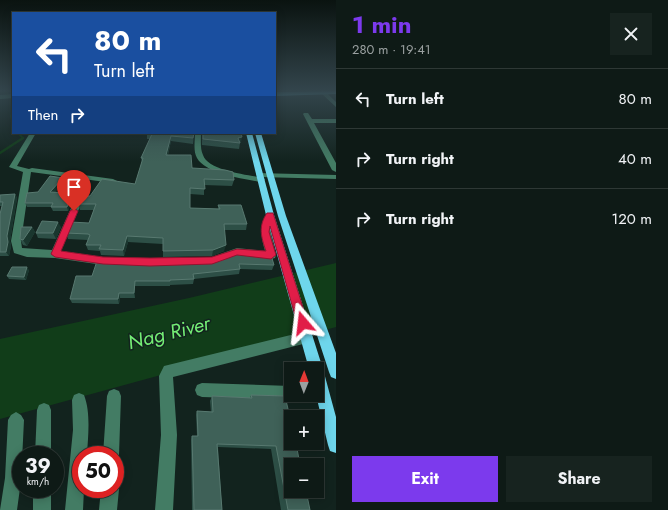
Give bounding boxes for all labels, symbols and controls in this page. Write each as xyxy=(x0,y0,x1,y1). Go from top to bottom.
text: 1 min xyxy=(352,7,412,42)
button: close xyxy=(610,13,652,55)
text: 80 m xyxy=(94,20,161,61)
icon: left xyxy=(28,28,80,80)
text: 280 m · 19:41 xyxy=(352,40,431,59)
text: Turn left xyxy=(94,58,154,84)
icon: left xyxy=(352,88,374,110)
text: Turn left xyxy=(386,88,444,110)
text: 80 m xyxy=(619,88,652,110)
text: Then xyxy=(28,104,58,126)
icon: right xyxy=(66,104,88,126)
icon: right xyxy=(352,148,374,170)
text: Turn right xyxy=(386,148,454,170)
text: 40 m xyxy=(618,148,652,170)
pin xyxy=(57,170,91,211)
icon: arrive xyxy=(63,176,85,198)
icon: right xyxy=(352,208,374,230)
text: Turn right xyxy=(386,208,454,230)
text: 120 m xyxy=(612,208,652,230)
position arrow xyxy=(282,302,324,344)
water label: Nag River xyxy=(125,308,215,357)
north arrow xyxy=(284,362,324,402)
map controls xyxy=(284,362,324,498)
button: + xyxy=(284,410,324,450)
speed limit sign: 50 xyxy=(72,446,124,498)
text: 39 xyxy=(25,452,51,481)
button: Exit xyxy=(352,456,498,502)
button: Share xyxy=(506,456,652,502)
button: − xyxy=(284,458,324,498)
text: km/h xyxy=(27,474,49,489)

